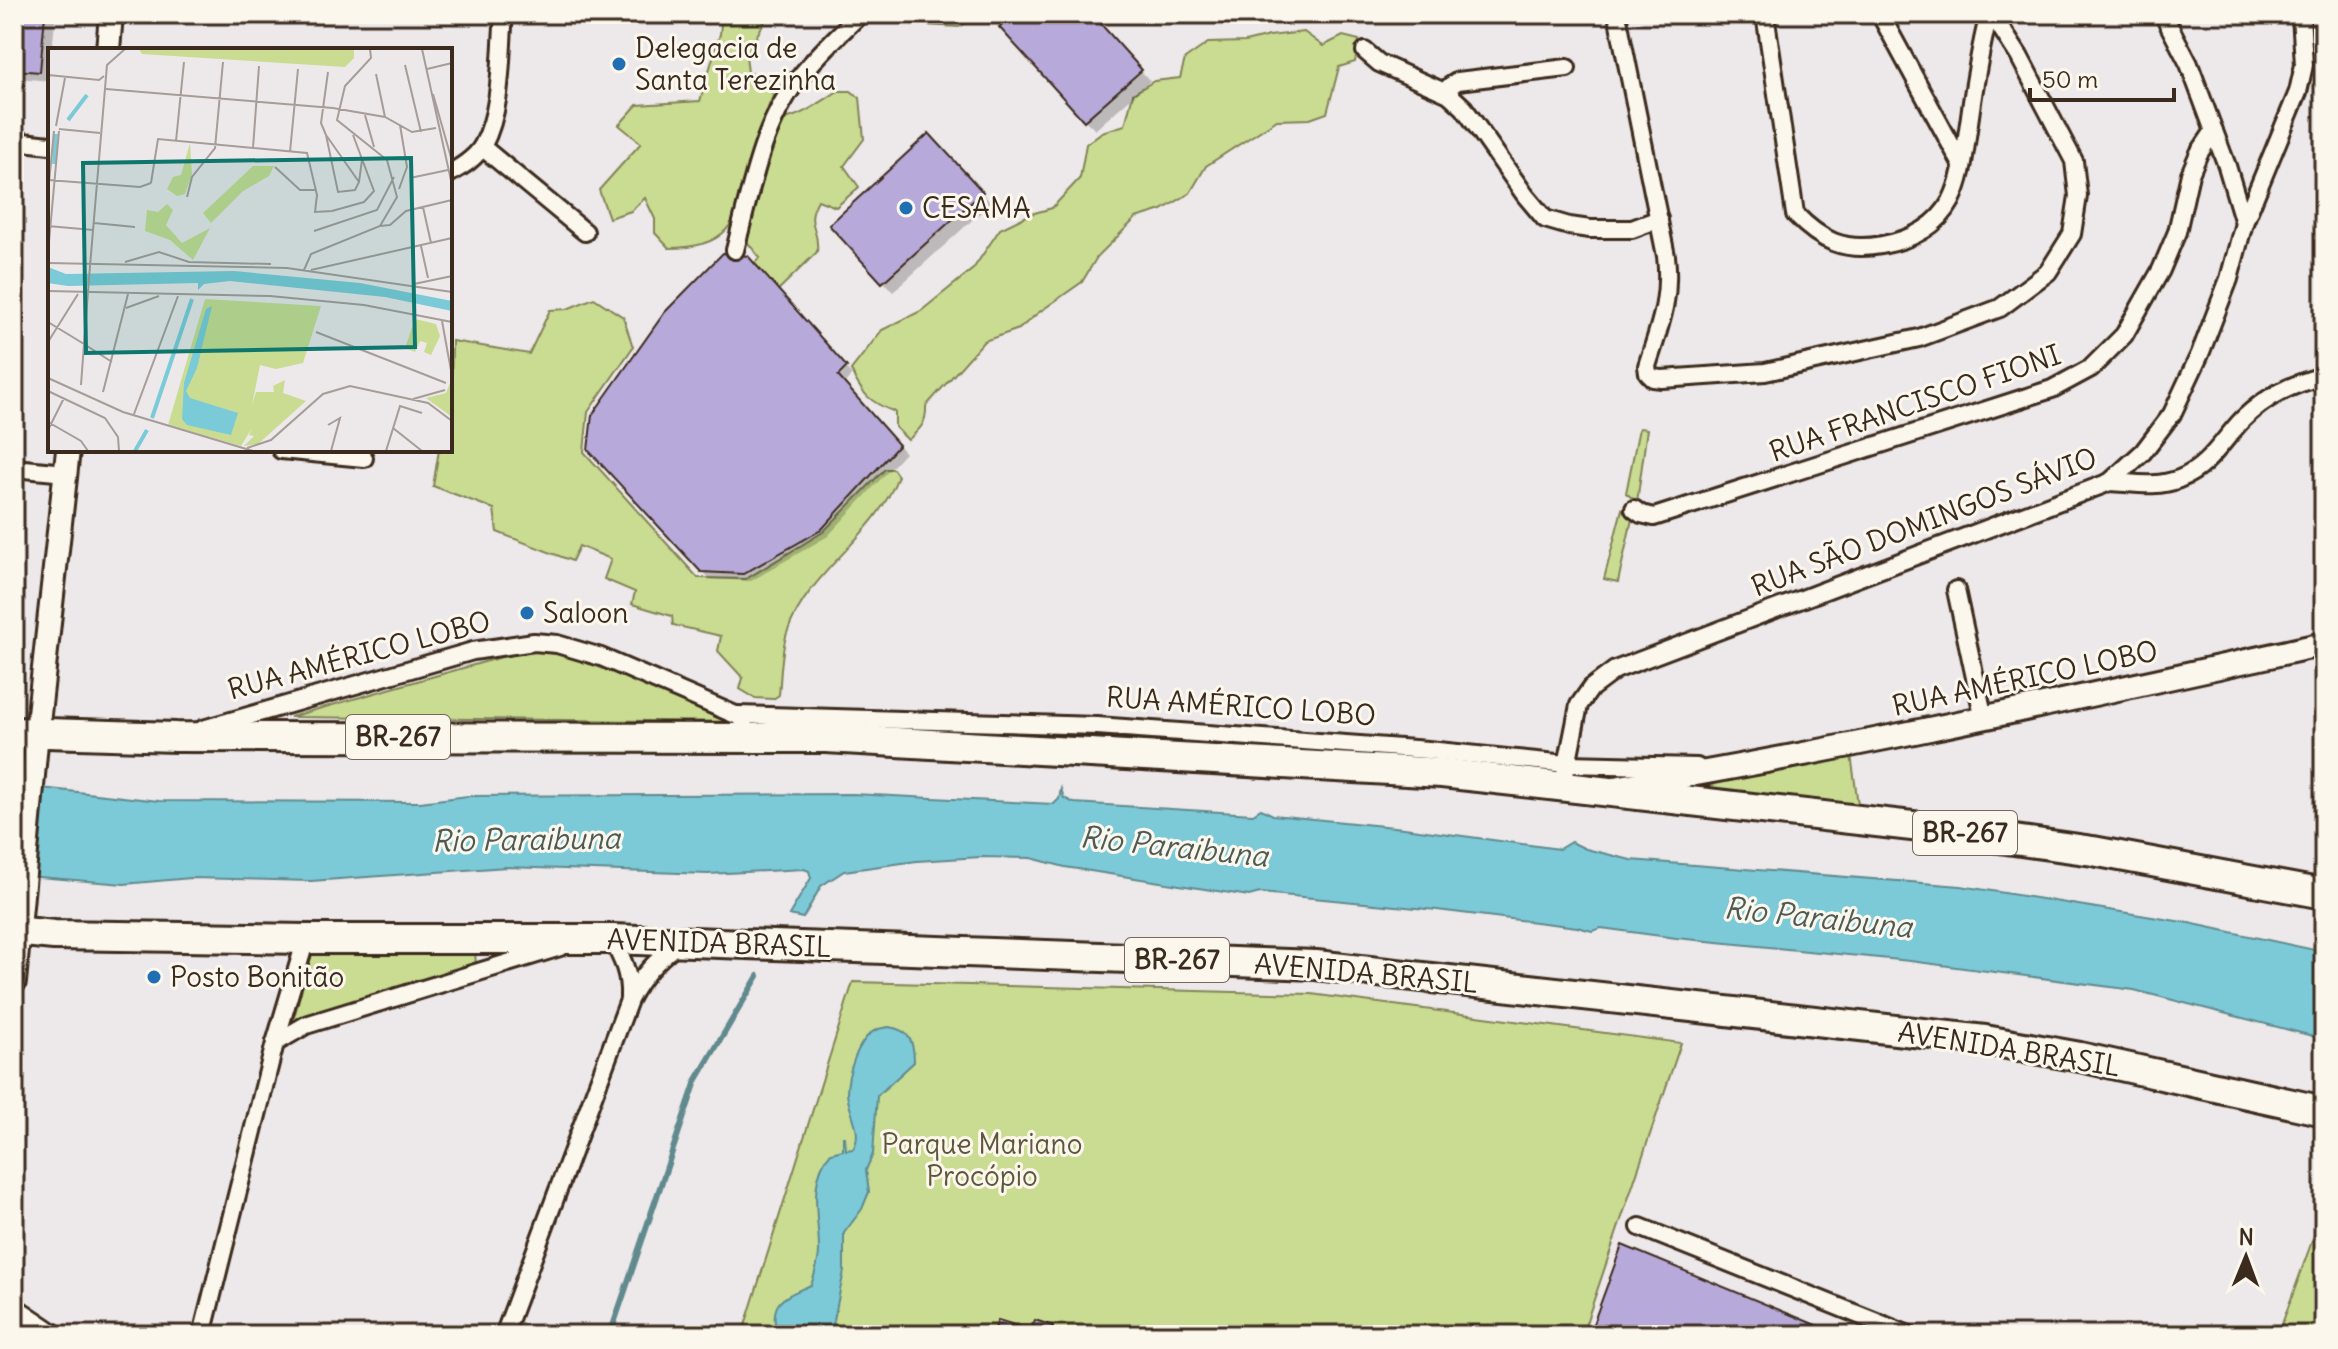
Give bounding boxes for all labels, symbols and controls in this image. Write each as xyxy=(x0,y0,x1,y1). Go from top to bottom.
place label: Delegacia de Santa Terezinha xyxy=(635,30,836,98)
inset map xyxy=(48,48,452,452)
scale bar xyxy=(2030,52,2174,102)
marker: Delegacia de Santa Terezinha xyxy=(610,55,628,73)
text: 50 m xyxy=(2042,64,2098,94)
place label: CESAMA xyxy=(922,190,1031,226)
marker: CESAMA xyxy=(897,199,915,217)
street label: RUA FRANCISCO FIONI xyxy=(1765,336,2065,470)
street label: RUA SÃO DOMINGOS SÁVIO xyxy=(1746,439,2102,605)
place label: Saloon xyxy=(543,595,629,631)
street label: RUA AMÉRICO LOBO xyxy=(224,602,494,707)
marker: Saloon xyxy=(518,604,536,622)
street label: RUA AMÉRICO LOBO xyxy=(1889,631,2161,724)
street label: RUA AMÉRICO LOBO xyxy=(1105,678,1377,733)
road number: BR-267 xyxy=(346,715,450,759)
road number: BR-267 xyxy=(1913,811,2017,855)
water label: Rio Paraibuna xyxy=(1078,817,1272,875)
water label: Rio Paraibuna xyxy=(431,818,622,860)
water label: Rio Paraibuna xyxy=(1722,888,1916,946)
street label: AVENIDA BRASIL xyxy=(606,921,832,965)
road number: BR-267 xyxy=(1125,938,1229,982)
street label: AVENIDA BRASIL xyxy=(1253,945,1479,1001)
place label: Posto Bonitão xyxy=(170,959,344,995)
marker: Posto Bonitão xyxy=(145,968,163,986)
street label: AVENIDA BRASIL xyxy=(1895,1014,2123,1084)
park label: Parque Mariano Procópio xyxy=(882,1126,1082,1194)
north arrow xyxy=(2206,1217,2286,1297)
text: N xyxy=(2239,1223,2254,1251)

